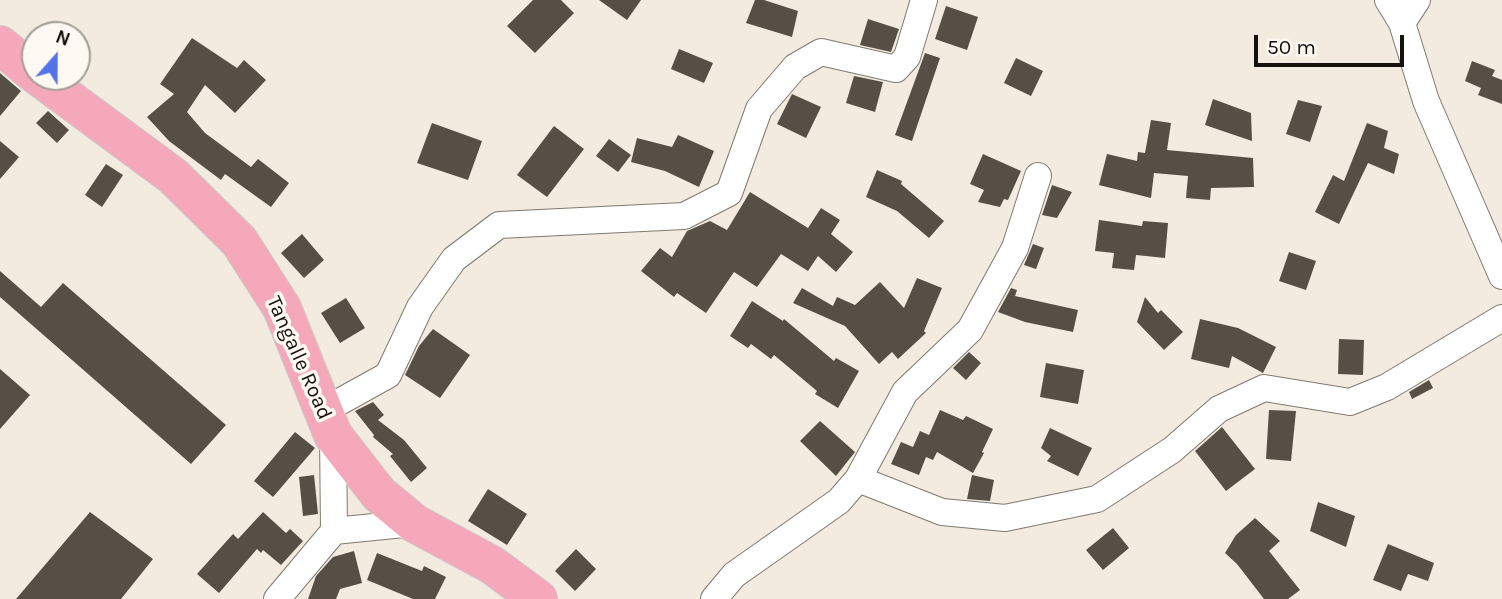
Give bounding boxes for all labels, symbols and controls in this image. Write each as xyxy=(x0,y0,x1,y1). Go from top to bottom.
north arrow xyxy=(21,21,91,91)
scale bar xyxy=(1257,21,1408,65)
text: N xyxy=(53,26,73,51)
text: 50 m xyxy=(1267,35,1316,59)
street label: Tangalle Road xyxy=(261,292,337,424)

